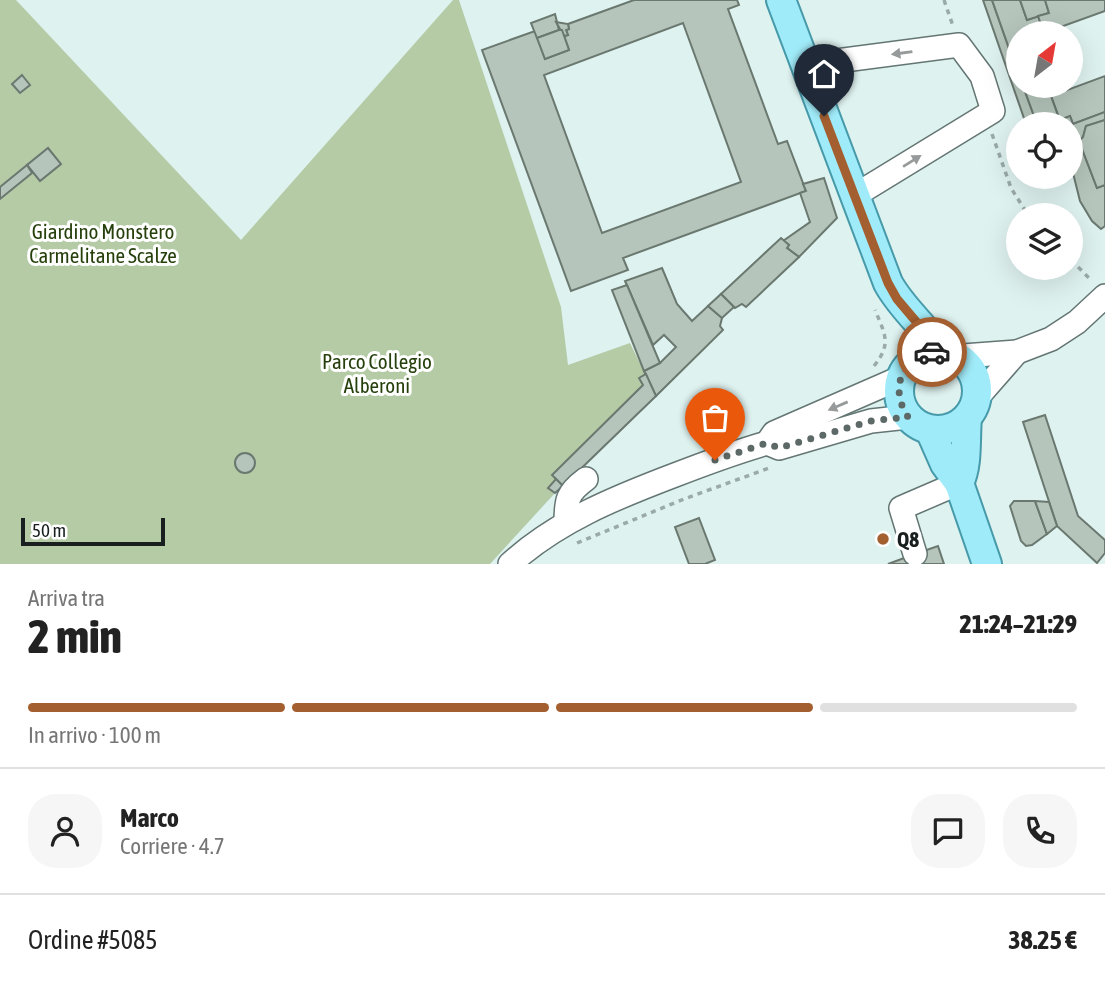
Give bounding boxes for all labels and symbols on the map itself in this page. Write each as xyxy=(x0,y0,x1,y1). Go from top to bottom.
north arrow xyxy=(1006,21,1083,98)
pin xyxy=(794,44,854,116)
one-way arrow xyxy=(891,47,913,58)
one-way arrow xyxy=(903,154,922,167)
park label: Giardino Monstero Carmelitane Scalze xyxy=(29,219,177,267)
courier xyxy=(897,317,967,387)
park label: Parco Collegio Alberoni xyxy=(322,349,432,397)
pin xyxy=(685,388,745,460)
one-way arrow xyxy=(827,401,848,412)
scale bar xyxy=(21,515,164,547)
place label: Q8 xyxy=(897,527,919,551)
marker: Q8 xyxy=(875,531,891,547)

